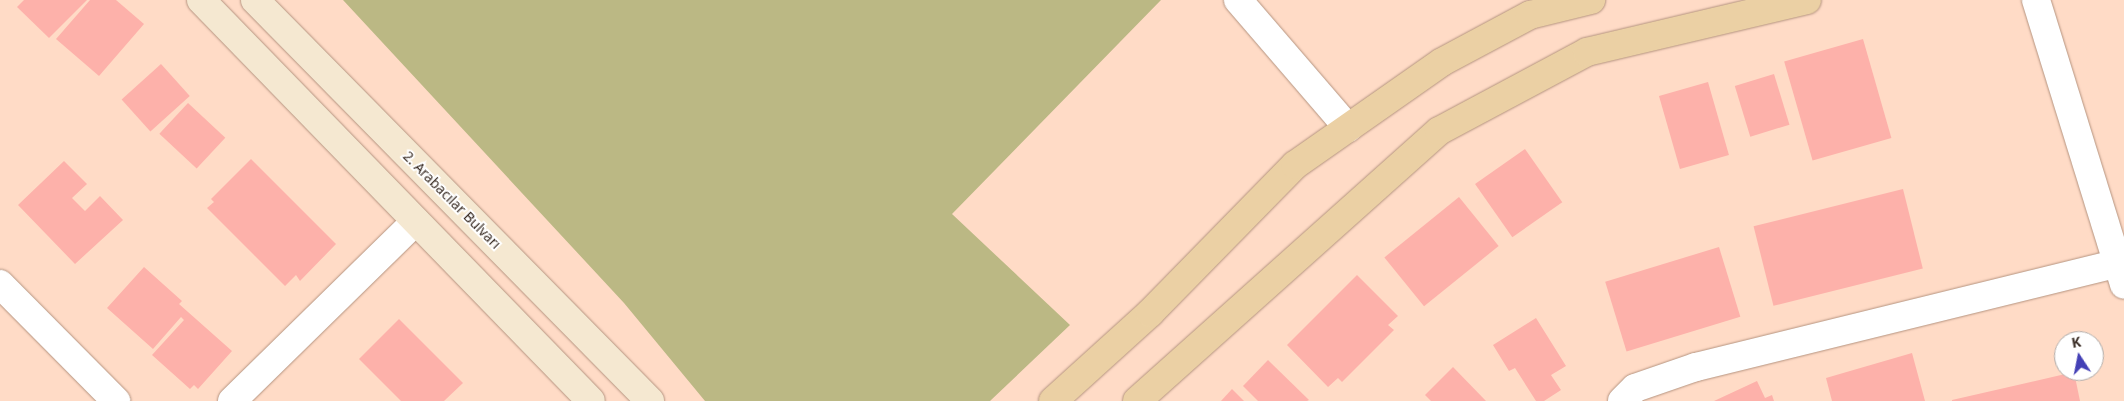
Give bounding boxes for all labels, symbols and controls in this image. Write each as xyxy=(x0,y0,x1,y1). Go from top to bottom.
street label: 2. Arabacılar Bulvarı xyxy=(400,148,504,252)
north arrow xyxy=(2054,331,2104,381)
text: K xyxy=(2070,332,2083,352)

